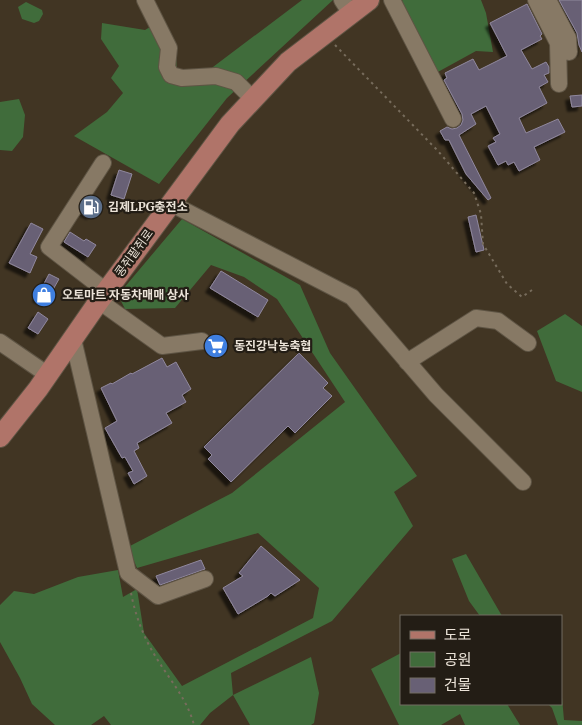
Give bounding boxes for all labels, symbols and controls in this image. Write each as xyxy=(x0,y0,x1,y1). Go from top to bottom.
fuel station icon: 김제LPG충전소 xyxy=(78,194,104,220)
place label: 김제LPG충전소 xyxy=(108,199,188,214)
street label: 콩쥐팥쥐로 xyxy=(111,226,156,279)
shop icon: 오토마트 자동차매매 상사 xyxy=(31,282,57,308)
place label: 오토마트 자동차매매 상사 xyxy=(62,287,189,302)
supermarket icon: 동진강낙농축협 xyxy=(203,333,229,359)
place label: 동진강낙농축협 xyxy=(234,338,311,353)
legend xyxy=(400,615,562,705)
text: 도로 xyxy=(444,625,472,644)
text: 공원 xyxy=(444,650,472,669)
text: 건물 xyxy=(444,675,472,694)

